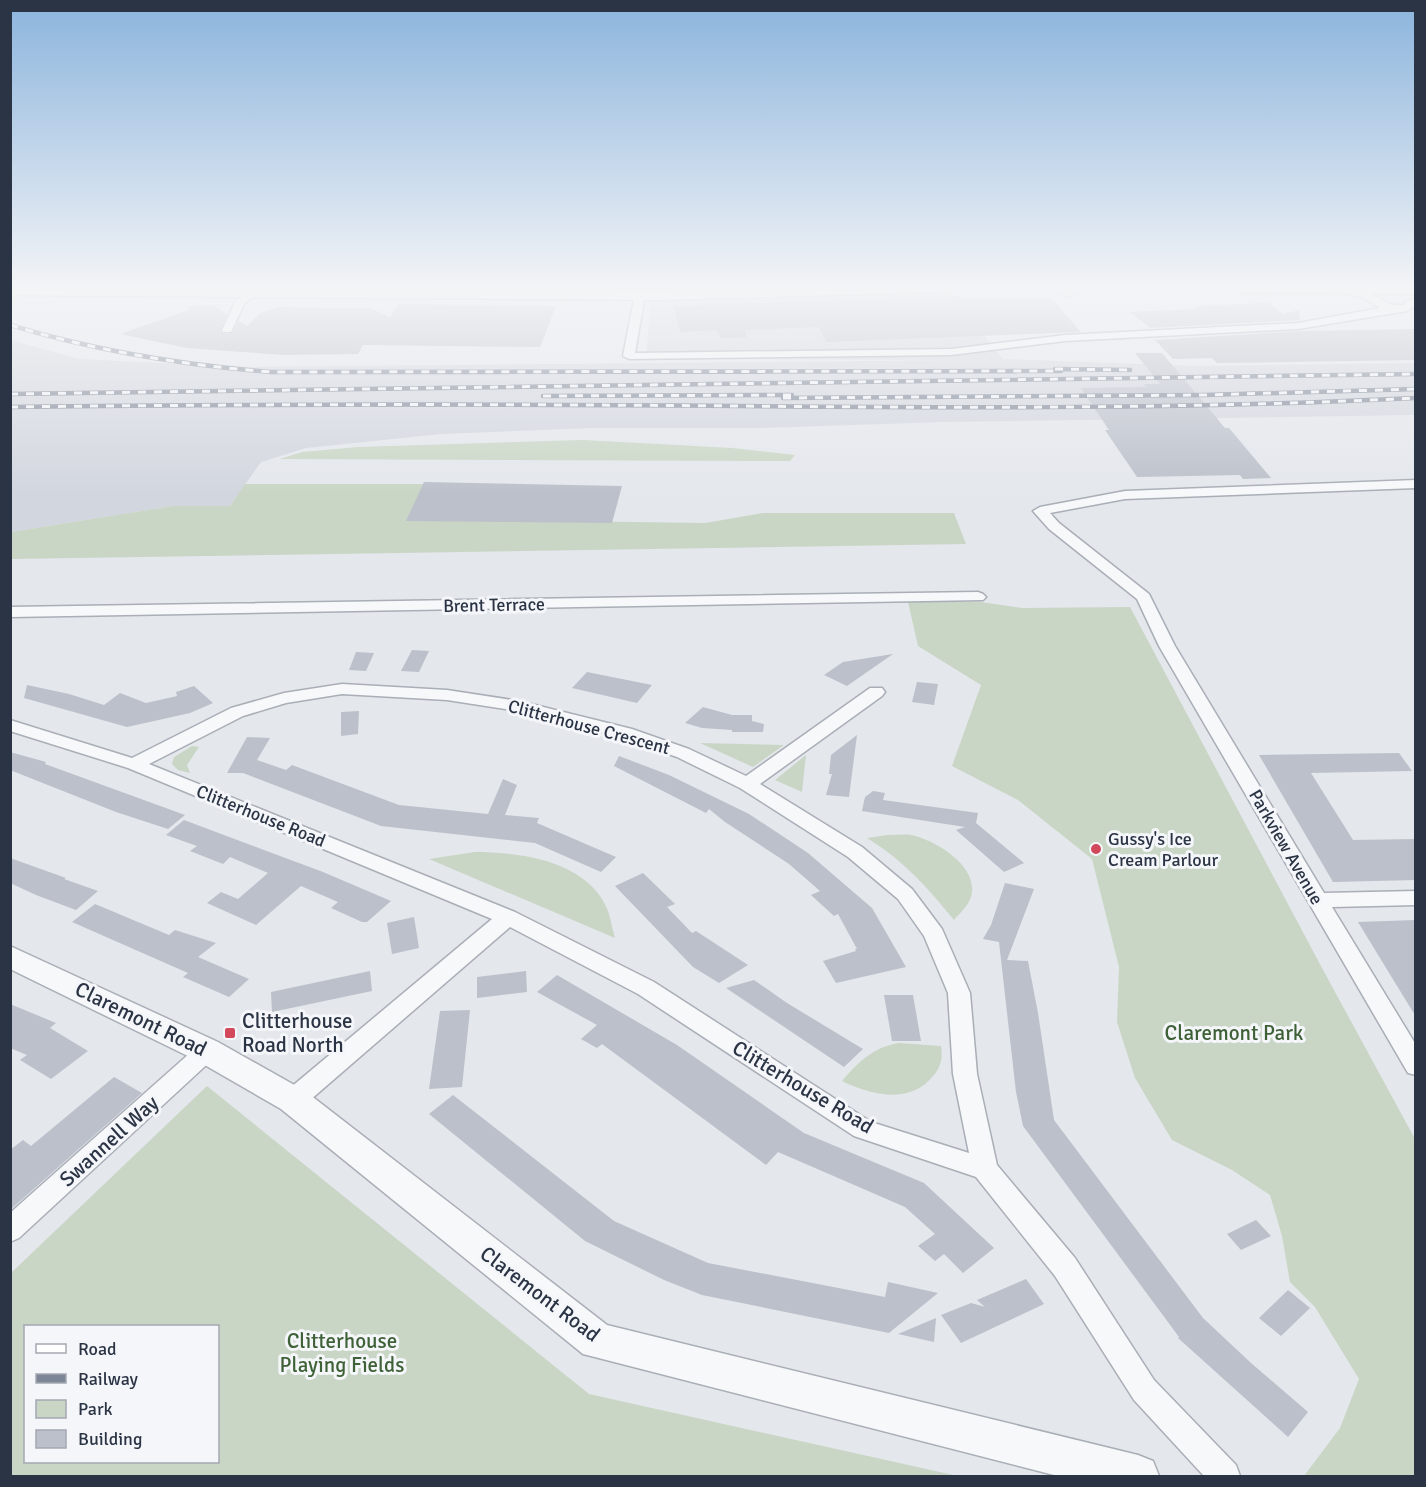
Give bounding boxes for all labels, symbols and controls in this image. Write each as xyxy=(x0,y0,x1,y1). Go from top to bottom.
street label: Brent Terrace xyxy=(443,593,545,617)
street label: Clitterhouse Crescent xyxy=(506,695,672,759)
street label: Clitterhouse Road xyxy=(193,780,329,852)
street label: Parkview Avenue xyxy=(1244,785,1328,909)
place label: Gussy's Ice Cream Parlour xyxy=(1108,828,1218,871)
marker: Gussy's Ice Cream Parlour xyxy=(1089,842,1103,856)
street label: Claremont Road xyxy=(71,976,211,1062)
place label: Clitterhouse Road North xyxy=(242,1008,353,1058)
park label: Claremont Park xyxy=(1165,1020,1304,1046)
marker: Clitterhouse Road North xyxy=(223,1026,237,1040)
street label: Clitterhouse Road xyxy=(728,1035,878,1139)
street label: Swannell Way xyxy=(54,1090,164,1192)
street label: Claremont Road xyxy=(475,1240,605,1348)
legend xyxy=(24,1325,219,1463)
park label: Clitterhouse Playing Fields xyxy=(280,1328,404,1378)
text: Road xyxy=(78,1338,117,1360)
text: Railway xyxy=(78,1368,139,1390)
text: Park xyxy=(78,1398,113,1420)
text: Building xyxy=(78,1428,142,1450)

